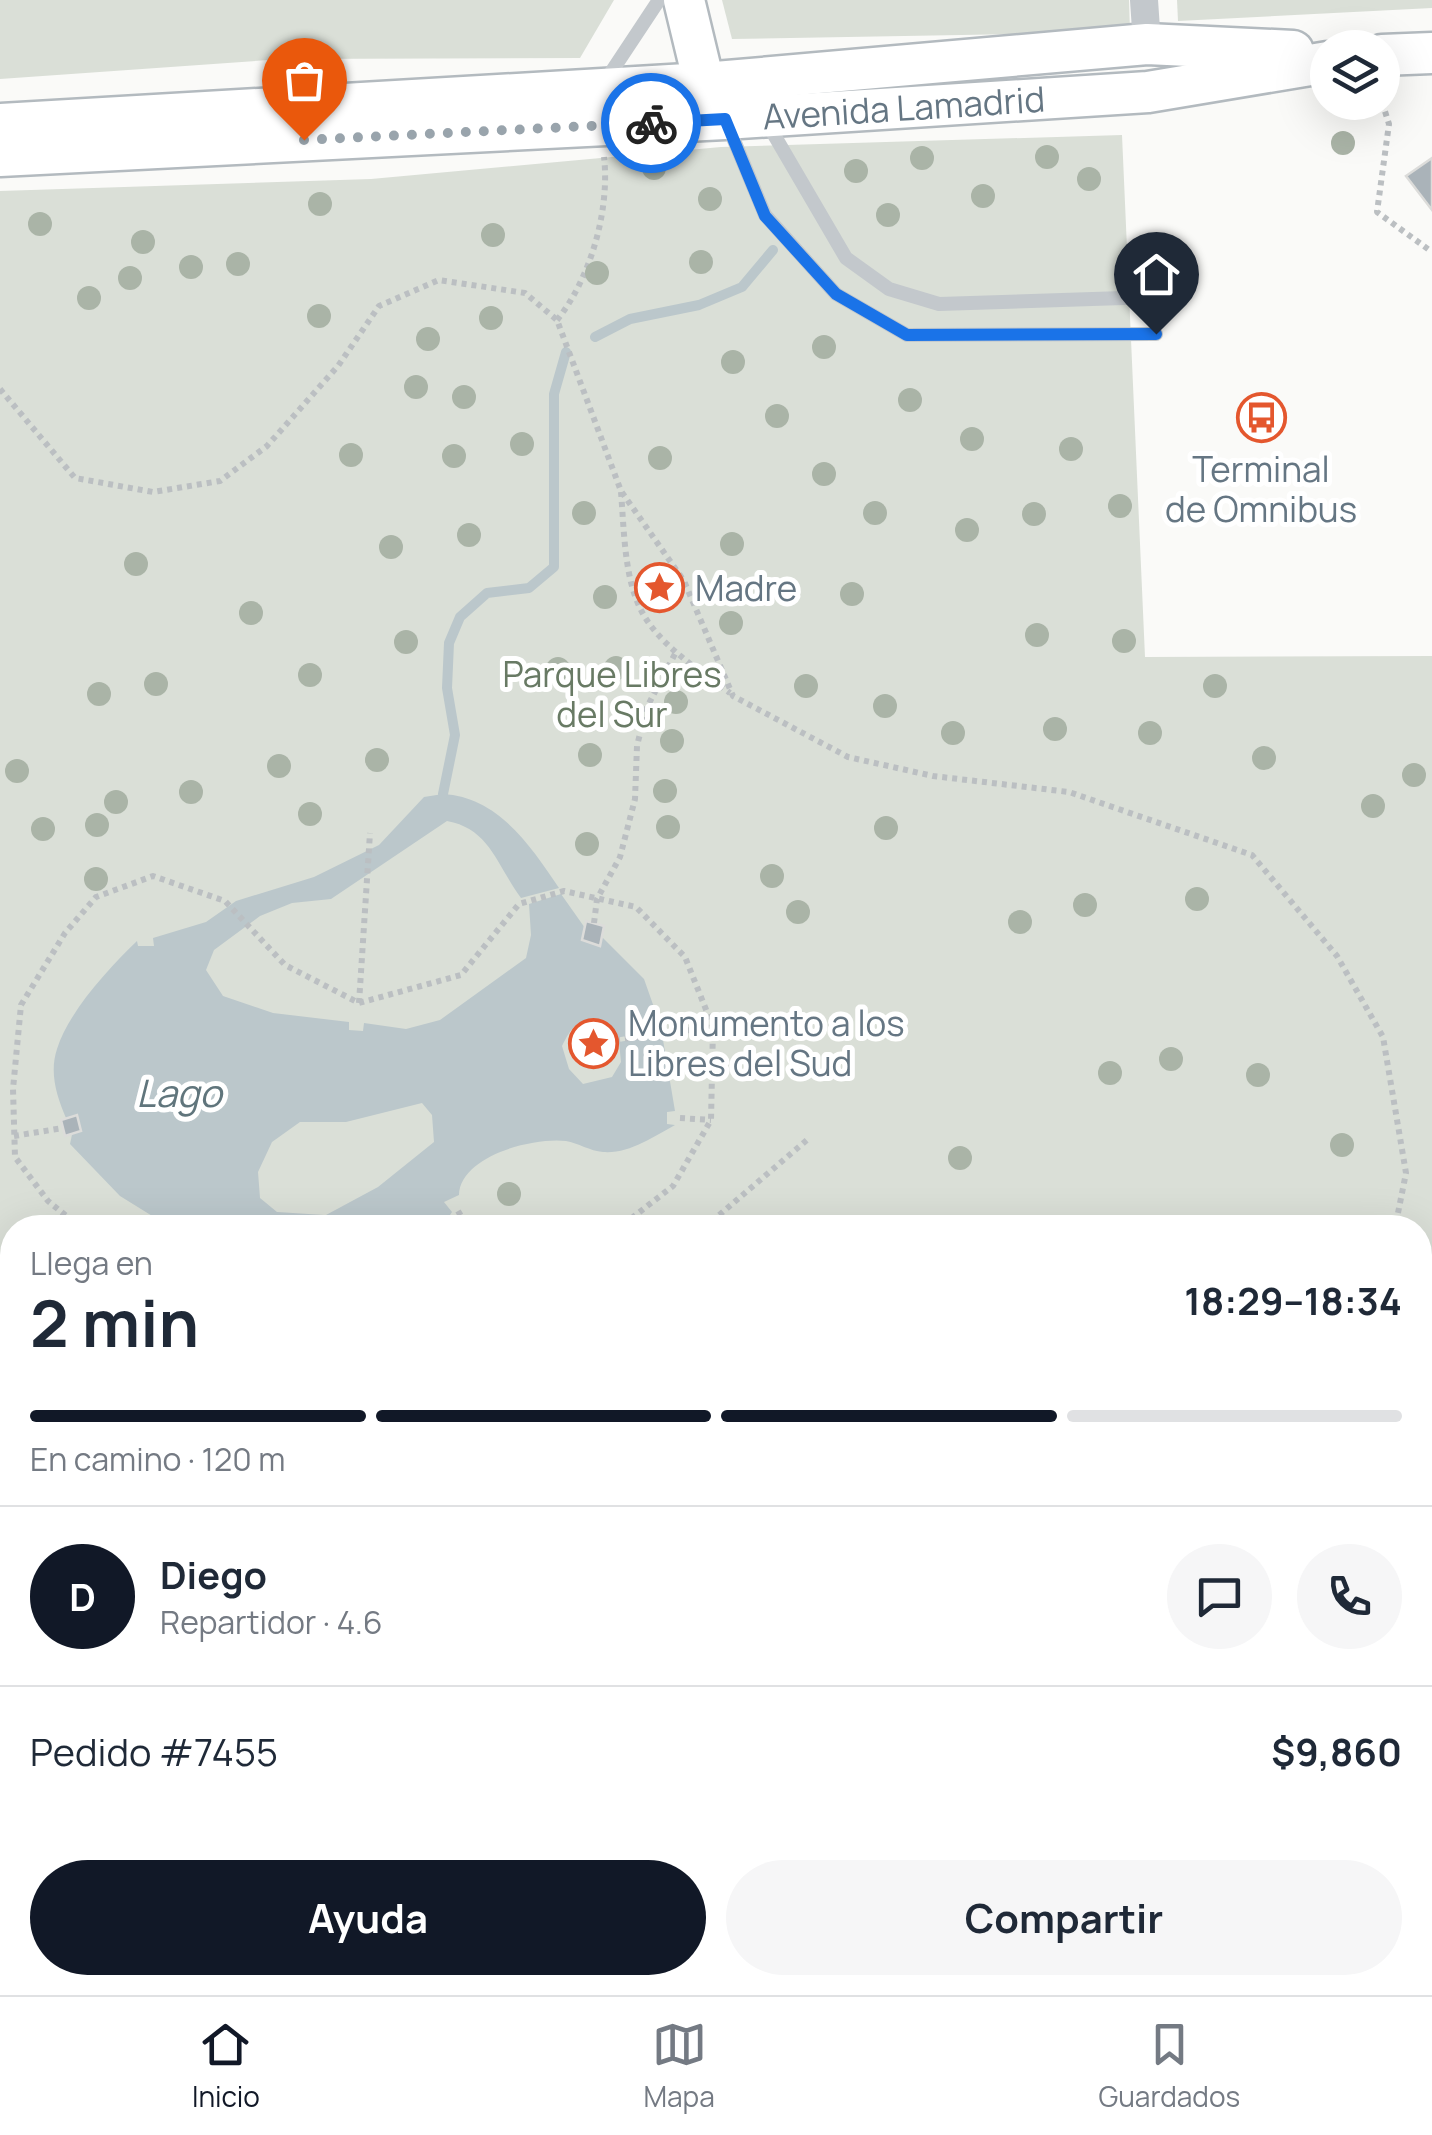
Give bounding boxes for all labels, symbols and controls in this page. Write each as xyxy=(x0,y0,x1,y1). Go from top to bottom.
map controls xyxy=(1310,30,1400,120)
button: layers xyxy=(1310,30,1400,120)
pin xyxy=(262,38,347,141)
icon: bag xyxy=(277,53,332,108)
courier xyxy=(601,73,701,173)
street label: Avenida Lamadrid xyxy=(761,75,1046,141)
icon: bike xyxy=(624,96,679,151)
pin xyxy=(1114,232,1199,335)
icon: home xyxy=(1129,247,1184,302)
bus stop icon: Terminal de Omnibus xyxy=(1235,391,1287,443)
place label: Terminal de Omnibus xyxy=(1165,445,1357,533)
place icon: Madre xyxy=(634,562,686,614)
place label: Madre xyxy=(695,564,797,612)
park label: Parque Libres del Sur xyxy=(502,650,722,738)
place label: Monumento a los Libres del Sud xyxy=(628,999,905,1087)
place icon: Monumento a los Libres del Sud xyxy=(567,1017,619,1069)
water label: Lago xyxy=(136,1066,224,1118)
text: Llega en xyxy=(30,1241,153,1285)
text: 18:29–18:34 xyxy=(1184,1274,1402,1326)
text: 2 min xyxy=(30,1278,199,1367)
text: En camino · 120 m xyxy=(30,1437,285,1481)
button: chat xyxy=(1167,1544,1272,1649)
button: phone xyxy=(1297,1544,1402,1649)
text: Diego xyxy=(160,1548,267,1600)
text: D xyxy=(69,1570,96,1622)
text: Repartidor · 4.6 xyxy=(160,1600,383,1644)
text: Pedido #7455 xyxy=(30,1725,278,1777)
text: $9,860 xyxy=(1271,1725,1402,1777)
button: Ayuda xyxy=(30,1860,706,1975)
button: Compartir xyxy=(726,1860,1402,1975)
tab: Inicio xyxy=(192,2017,260,2115)
tab: Mapa xyxy=(644,2017,715,2115)
tab: Guardados xyxy=(1098,2017,1240,2115)

